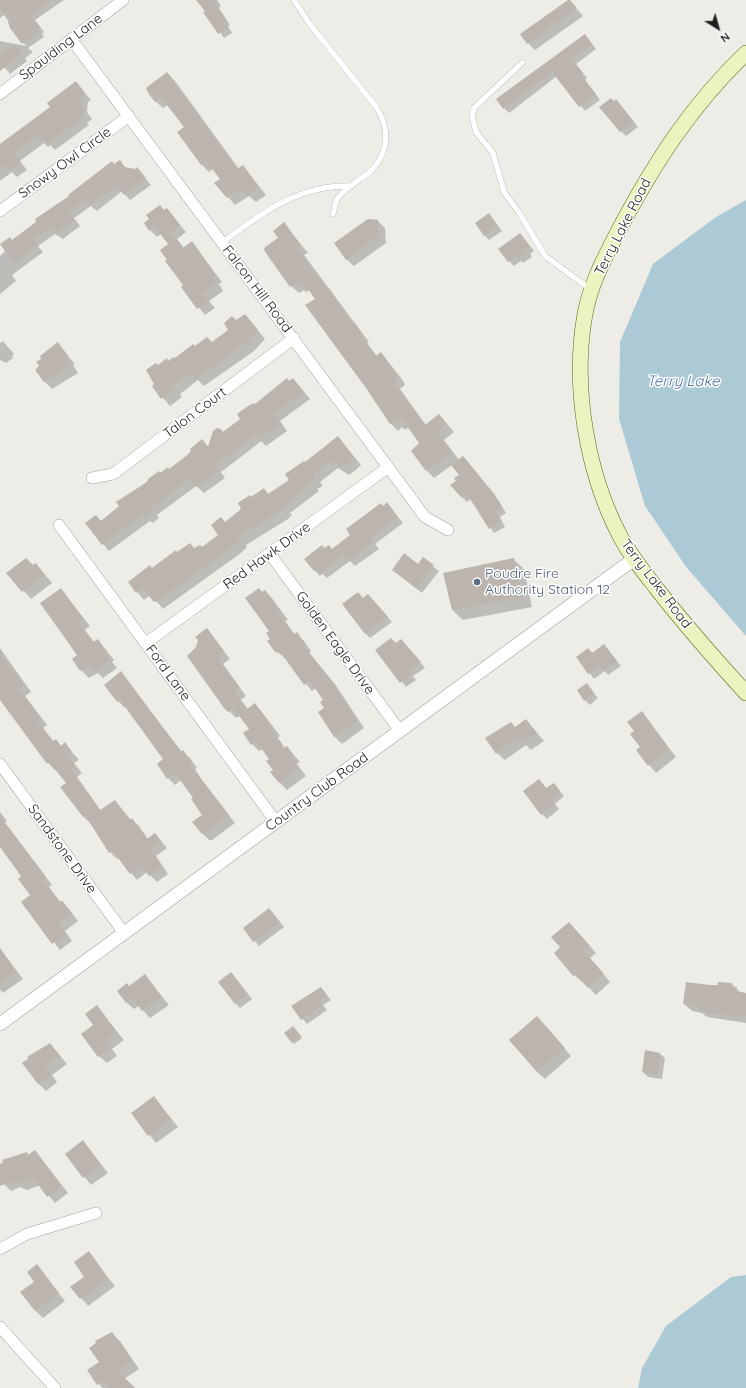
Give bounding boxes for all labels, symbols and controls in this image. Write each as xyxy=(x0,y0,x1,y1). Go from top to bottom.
north arrow xyxy=(698,8,738,48)
street label: Spaulding Lane xyxy=(16,10,106,84)
text: N xyxy=(718,30,733,46)
street label: Snowy Owl Circle xyxy=(15,124,115,202)
street label: Terry Lake Road xyxy=(591,176,655,278)
street label: Falcon Hill Road xyxy=(219,242,295,336)
water label: Terry Lake xyxy=(646,372,720,390)
street label: Talon Court xyxy=(160,384,230,442)
street label: Red Hawk Drive xyxy=(220,519,314,593)
street label: Terry Lake Road xyxy=(617,536,695,632)
place label: Poudre Fire Authority Station 12 xyxy=(485,566,610,598)
marker: Poudre Fire Authority Station 12 xyxy=(472,577,482,587)
street label: Golden Eagle Drive xyxy=(292,588,378,698)
street label: Ford Lane xyxy=(142,642,194,704)
street label: Country Club Road xyxy=(262,749,372,835)
street label: Sandstone Drive xyxy=(24,801,100,897)

